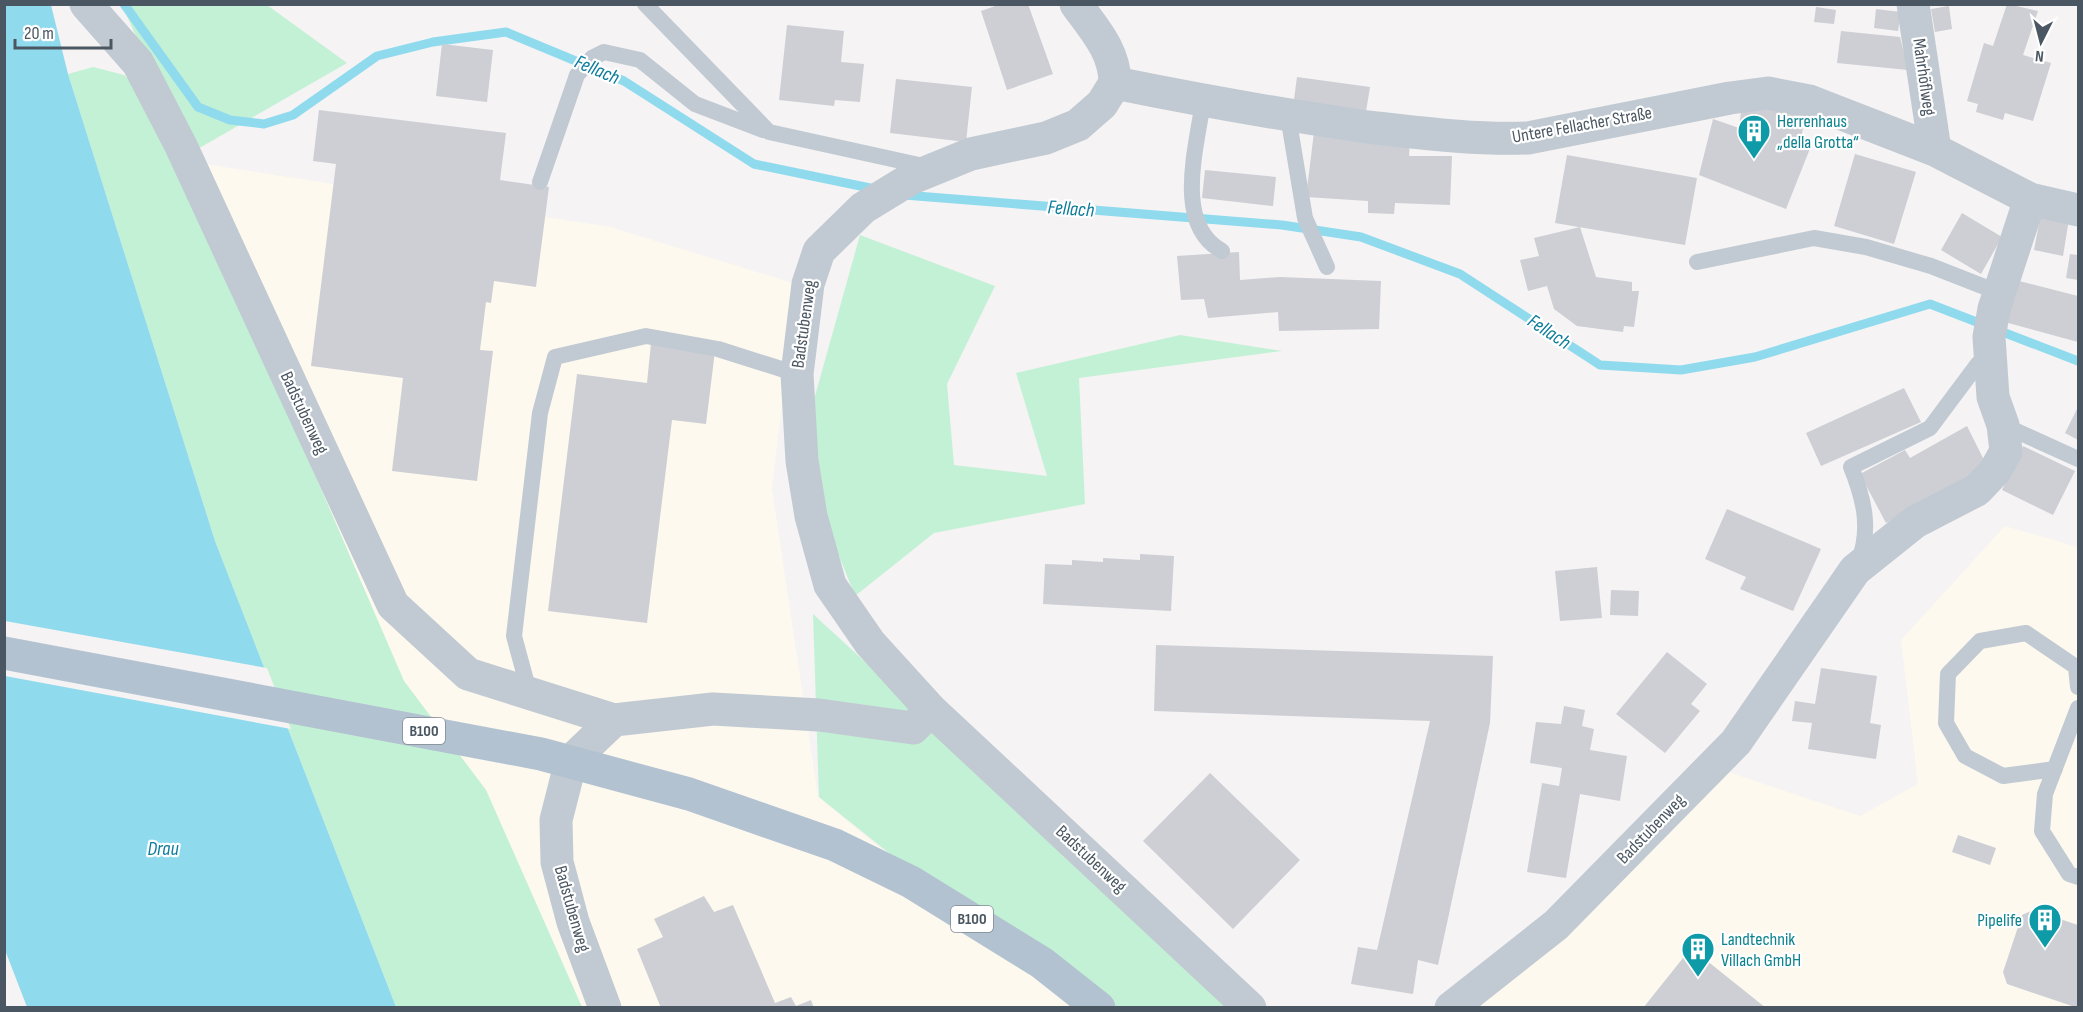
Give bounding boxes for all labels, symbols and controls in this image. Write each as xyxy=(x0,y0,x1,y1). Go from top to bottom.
scale bar xyxy=(15,12,111,50)
north arrow xyxy=(2011,12,2071,72)
text: 20 m xyxy=(24,23,54,44)
street label: Mahrhöflweg xyxy=(1908,37,1940,117)
text: N xyxy=(2034,46,2045,65)
water label: Fellach xyxy=(571,50,623,90)
street label: Untere Fellacher Straße xyxy=(1510,102,1654,148)
place label: Herrenhaus „della Grotta“ xyxy=(1777,111,1859,153)
building icon: Herrenhaus „della Grotta“ xyxy=(1736,113,1772,160)
water label: Fellach xyxy=(1047,195,1095,223)
street label: Badstubenweg xyxy=(787,279,821,369)
water label: Fellach xyxy=(1523,309,1575,355)
street label: Badstubenweg xyxy=(276,368,332,458)
road number: B100 xyxy=(403,718,445,744)
street label: Badstubenweg xyxy=(1613,790,1689,868)
street label: Badstubenweg xyxy=(1051,821,1131,897)
water label: Drau xyxy=(147,837,179,861)
street label: Badstubenweg xyxy=(550,863,594,955)
building icon: Pipelife xyxy=(2027,902,2063,949)
road number: B100 xyxy=(951,906,993,932)
place label: Pipelife xyxy=(1977,910,2022,931)
place label: Landtechnik Villach GmbH xyxy=(1721,929,1801,971)
building icon: Landtechnik Villach GmbH xyxy=(1680,931,1716,978)

